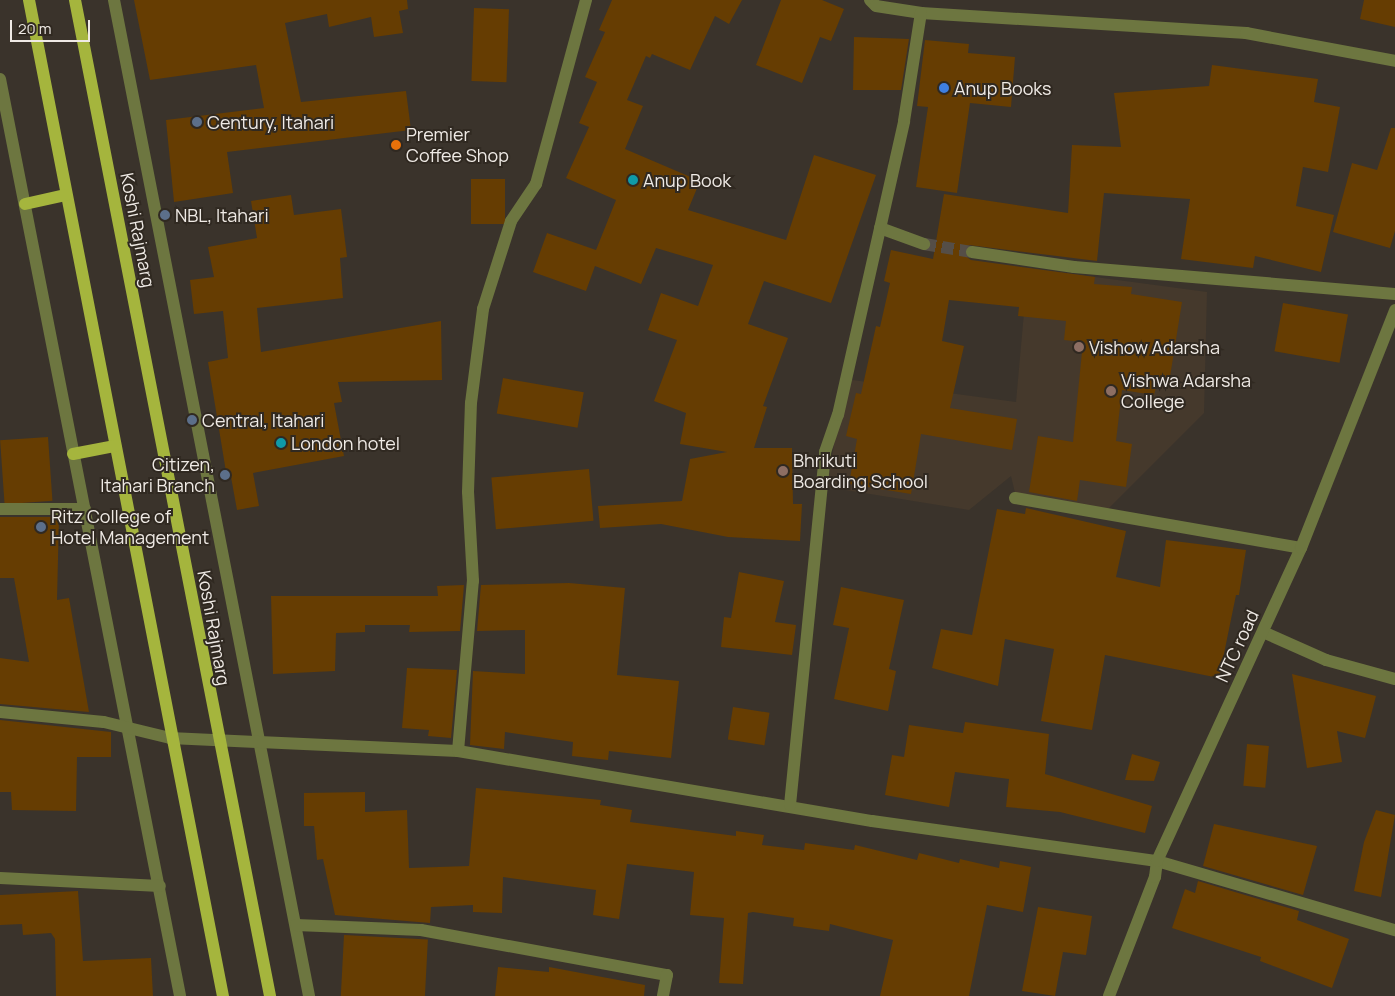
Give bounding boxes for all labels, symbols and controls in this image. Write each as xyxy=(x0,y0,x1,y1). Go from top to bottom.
scale bar xyxy=(12,10,92,42)
text: 20 m xyxy=(18,18,51,39)
place label: Anup Books xyxy=(954,77,1052,99)
marker: Anup Books xyxy=(938,82,950,94)
place label: Century, Itahari xyxy=(207,111,334,133)
marker: Century, Itahari xyxy=(191,116,203,128)
place label: Premier Coffee Shop xyxy=(406,124,509,166)
marker: Premier Coffee Shop xyxy=(390,139,402,151)
place label: Anup Book xyxy=(643,169,731,191)
street label: Koshi Rajmarg xyxy=(116,171,160,289)
marker: Anup Book xyxy=(627,174,639,186)
place label: NBL, Itahari xyxy=(175,204,269,226)
marker: NBL, Itahari xyxy=(159,209,171,221)
place label: Vishow Adarsha xyxy=(1089,336,1220,358)
marker: Vishow Adarsha xyxy=(1073,341,1085,353)
place label: Vishwa Adarsha College xyxy=(1121,370,1251,412)
marker: Vishwa Adarsha College xyxy=(1105,385,1117,397)
place label: Central, Itahari xyxy=(202,409,325,431)
marker: Central, Itahari xyxy=(186,414,198,426)
place label: London hotel xyxy=(291,432,400,454)
marker: London hotel xyxy=(275,437,287,449)
place label: Bhrikuti Boarding School xyxy=(793,450,928,492)
place label: Citizen, Itahari Branch xyxy=(100,454,215,496)
marker: Bhrikuti Boarding School xyxy=(777,465,789,477)
marker: Citizen, Itahari Branch xyxy=(219,469,231,481)
place label: Ritz College of Hotel Management xyxy=(51,506,209,548)
marker: Ritz College of Hotel Management xyxy=(35,521,47,533)
street label: Koshi Rajmarg xyxy=(193,569,235,687)
street label: NTC road xyxy=(1211,606,1263,686)

